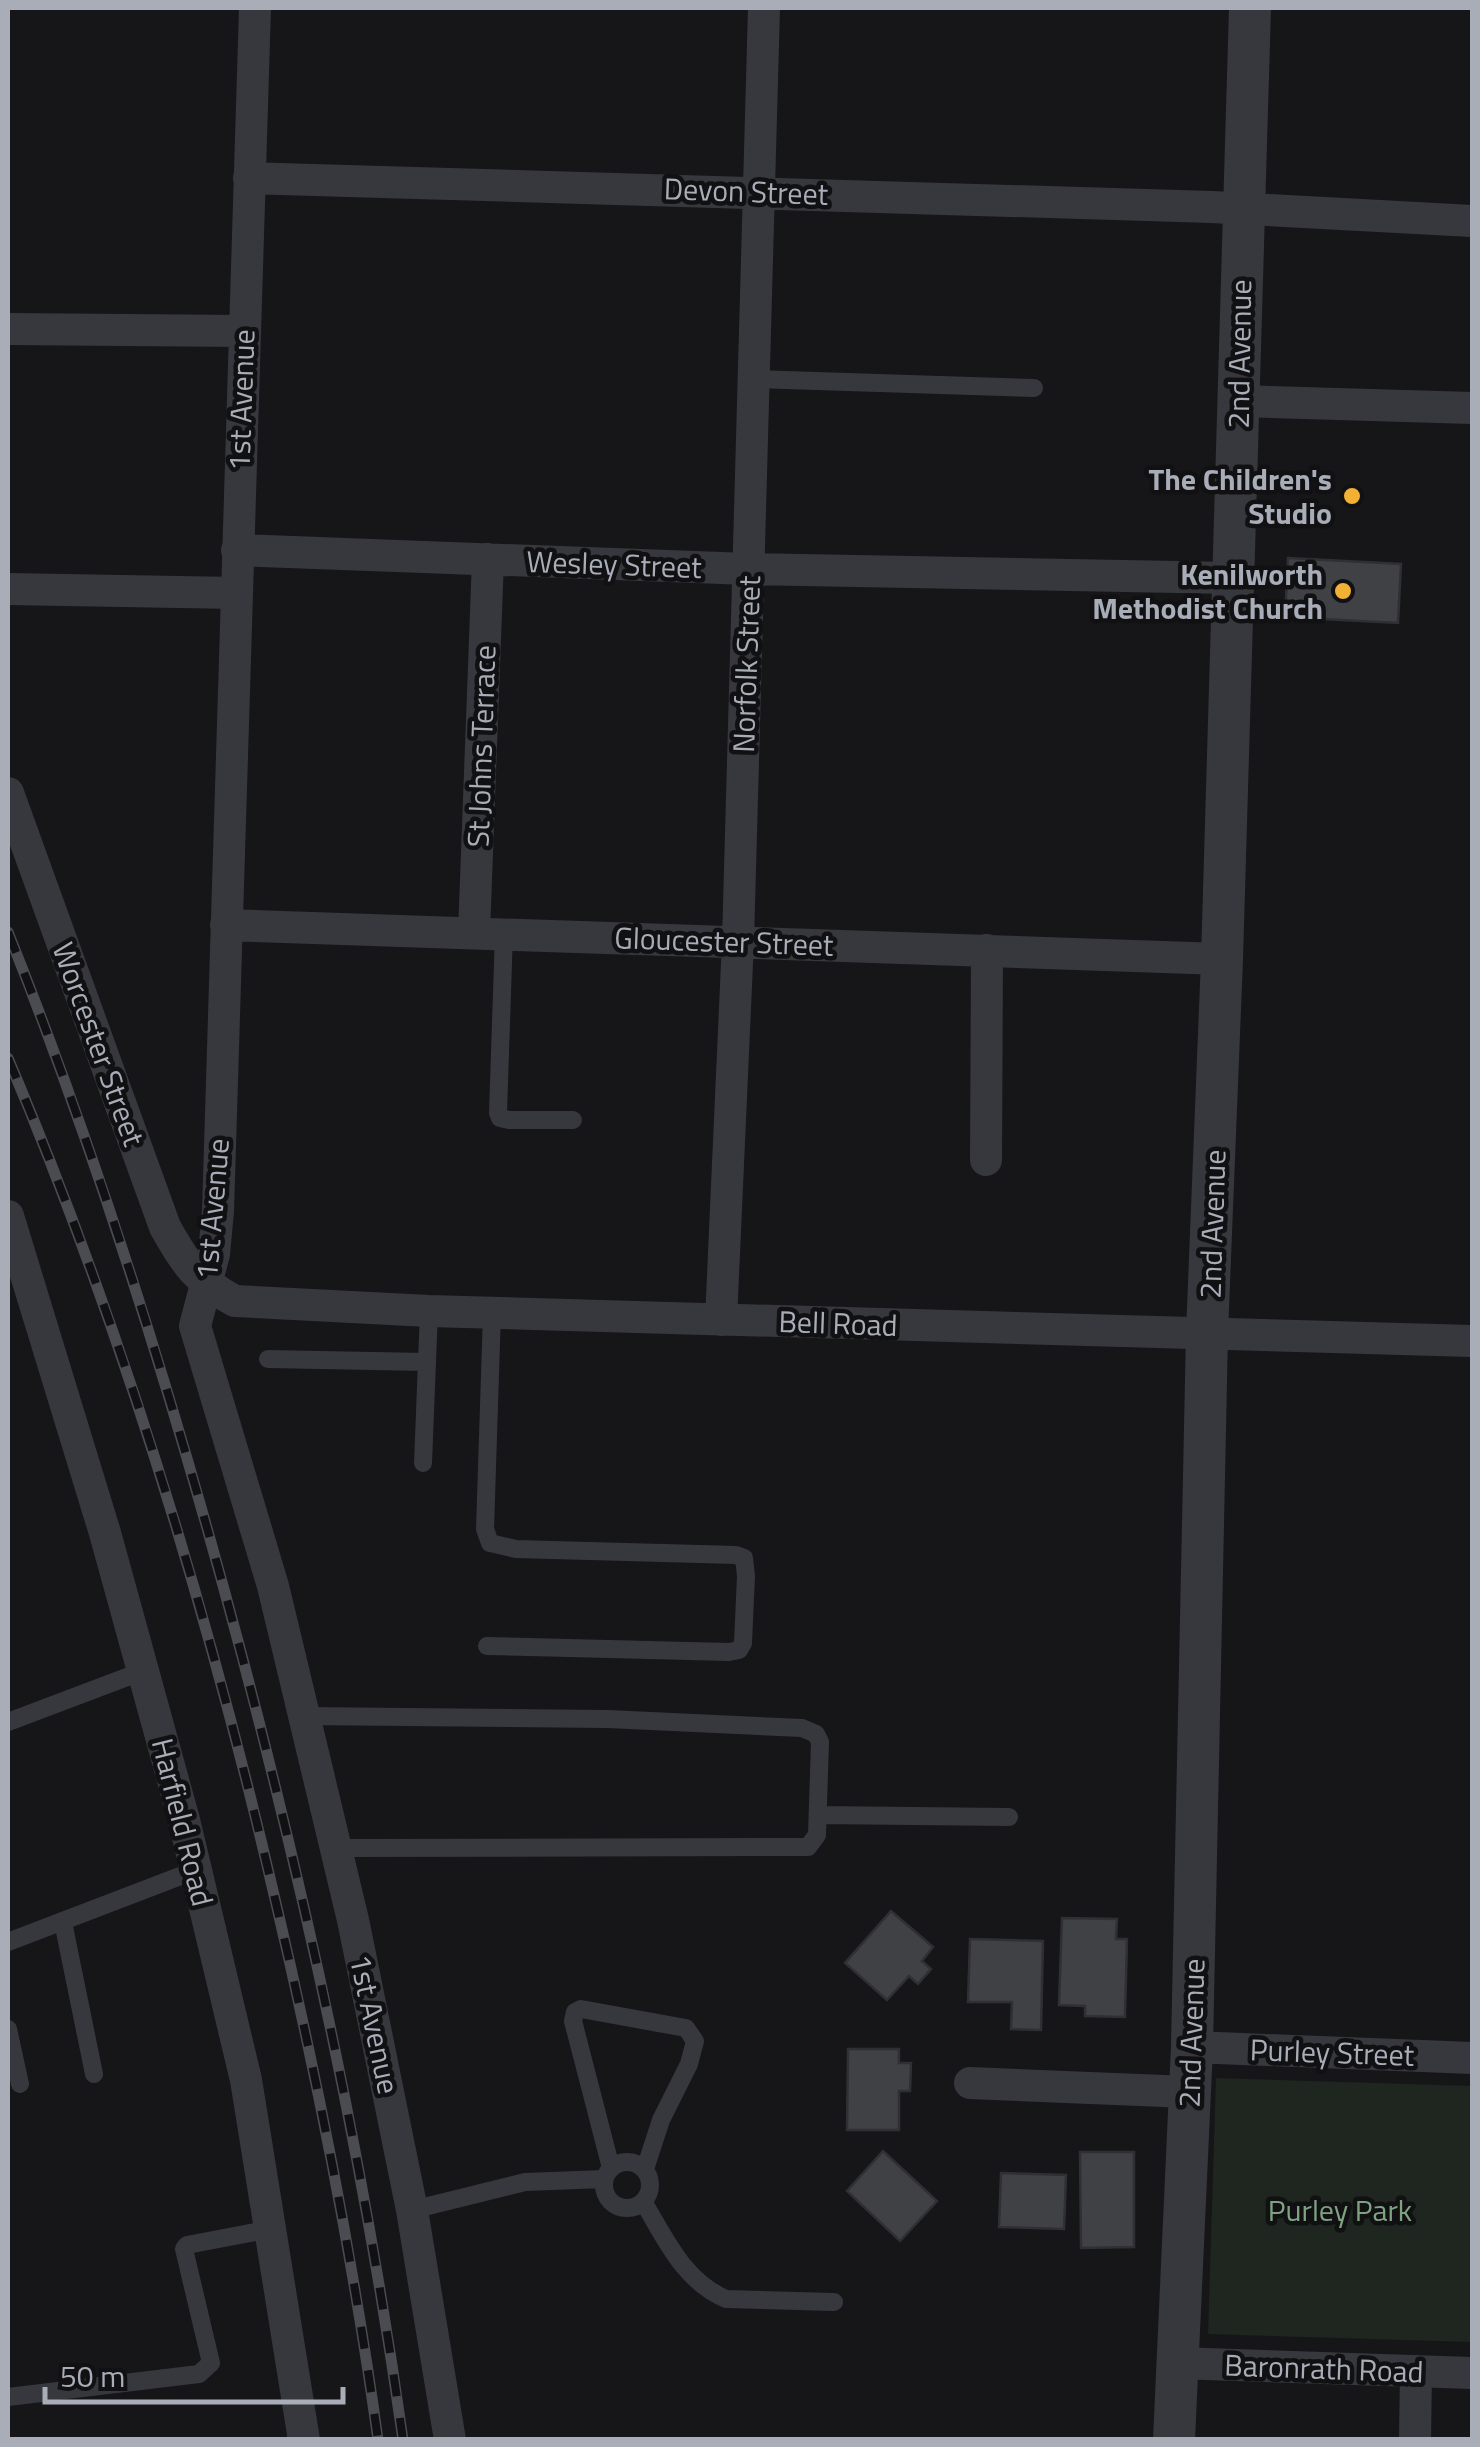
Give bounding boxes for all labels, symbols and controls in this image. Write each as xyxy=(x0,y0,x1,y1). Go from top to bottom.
street label: Devon Street xyxy=(663,165,829,217)
street label: 2nd Avenue xyxy=(1215,279,1263,429)
street label: 1st Avenue xyxy=(216,328,266,472)
place label: The Children's Studio xyxy=(1148,456,1332,536)
marker: The Children's Studio xyxy=(1341,485,1363,507)
street label: Wesley Street xyxy=(526,538,703,590)
place label: Kenilworth Methodist Church xyxy=(1092,551,1323,631)
street label: Norfolk Street xyxy=(720,574,772,753)
marker: Kenilworth Methodist Church xyxy=(1332,580,1354,602)
street label: St Johns Terrace xyxy=(454,644,508,848)
street label: Gloucester Street xyxy=(614,914,835,968)
street label: Worcester Street xyxy=(41,936,157,1153)
street label: 1st Avenue xyxy=(183,1136,241,1282)
street label: 2nd Avenue xyxy=(1186,1149,1238,1299)
street label: Bell Road xyxy=(778,1298,898,1348)
street label: Harfield Road xyxy=(140,1733,226,1911)
street label: 1st Avenue xyxy=(338,1950,412,2098)
street label: 2nd Avenue xyxy=(1165,1958,1217,2108)
street label: Purley Street xyxy=(1249,2026,1415,2078)
park label: Purley Park xyxy=(1268,2187,1412,2233)
scale bar xyxy=(45,2342,342,2404)
street label: Baronrath Road xyxy=(1224,2342,1424,2394)
text: 50 m xyxy=(60,2353,125,2399)

